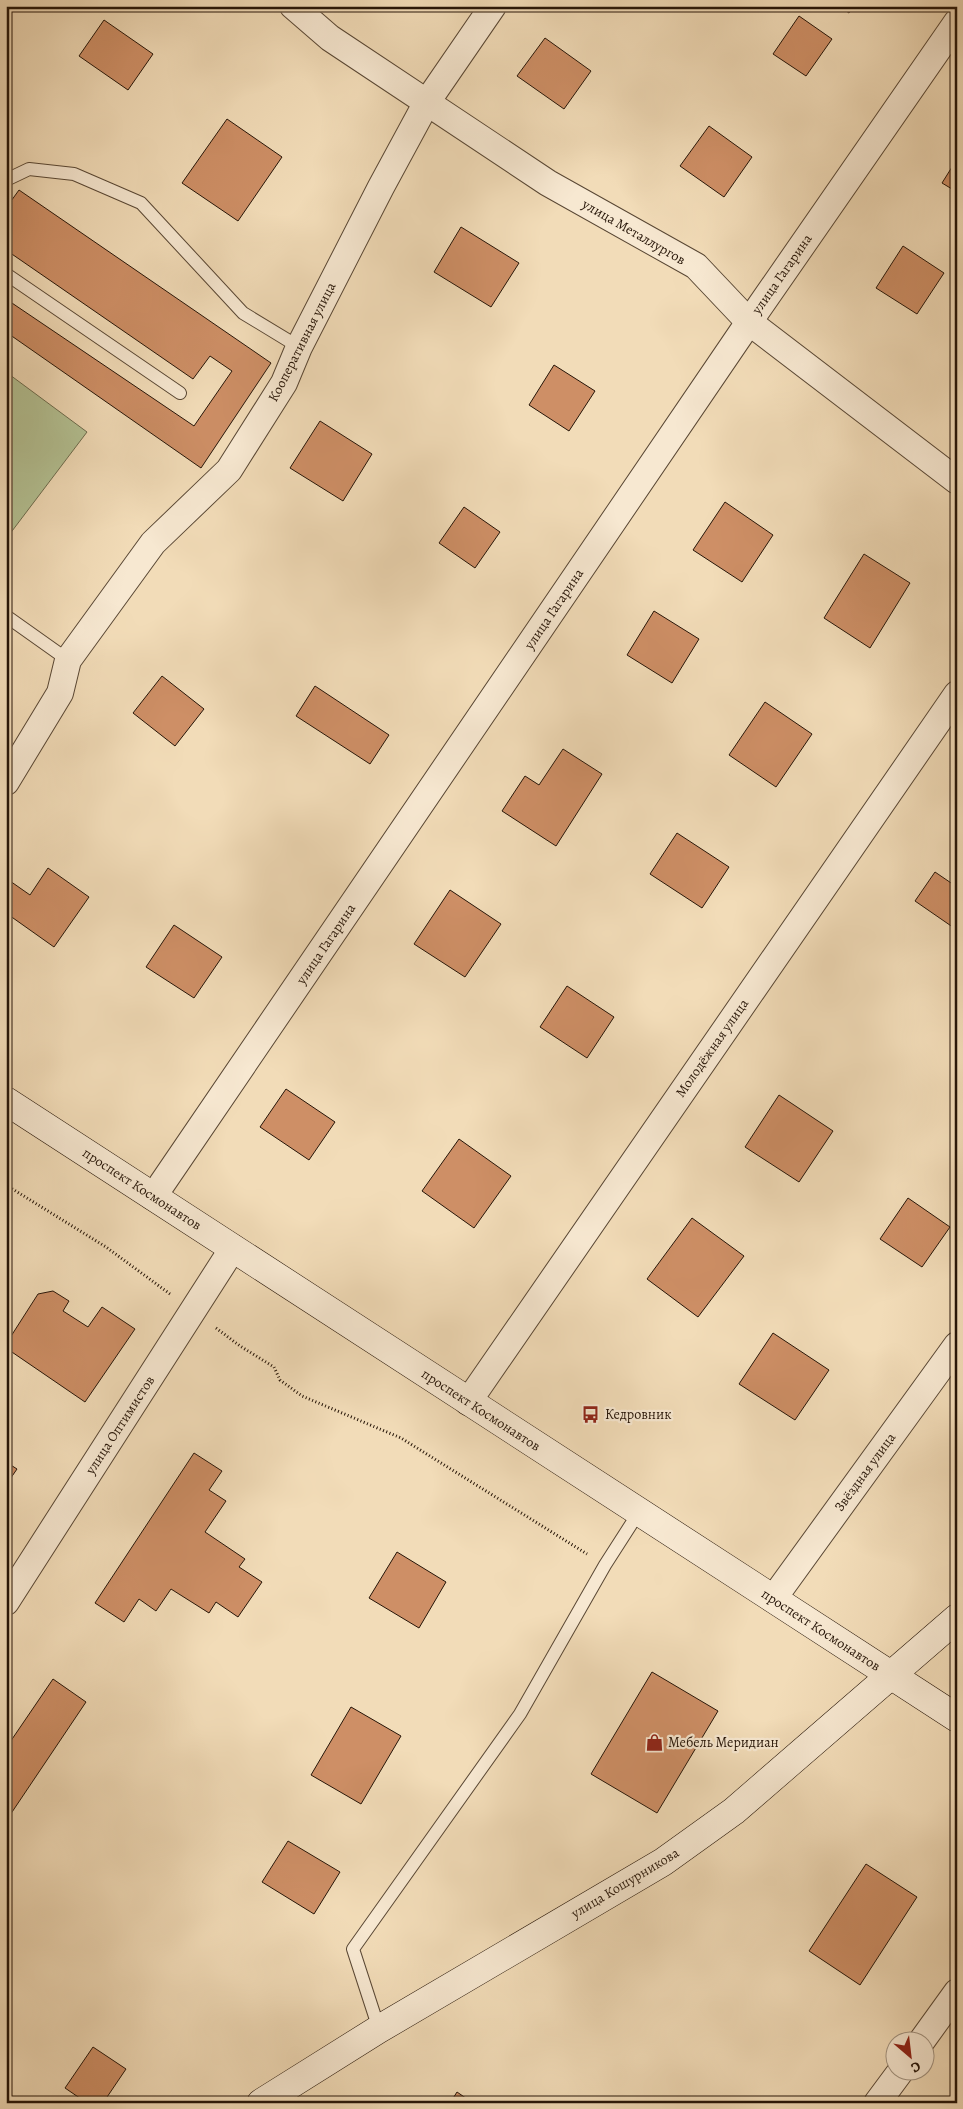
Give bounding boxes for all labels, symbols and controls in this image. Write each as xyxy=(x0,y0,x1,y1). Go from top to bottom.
street label: улица Металлургов xyxy=(578,194,689,269)
street label: улица Гагарина xyxy=(747,230,817,319)
street label: Кооперативная улица xyxy=(264,278,341,405)
street label: улица Гагарина xyxy=(519,564,588,654)
street label: улица Гагарина xyxy=(291,899,360,989)
street label: Молодёжная улица xyxy=(671,995,753,1101)
street label: проспект Космонавтов xyxy=(79,1143,205,1235)
street label: проспект Космонавтов xyxy=(418,1364,544,1456)
street label: улица Оптимистов xyxy=(80,1372,159,1479)
bus stop icon: Кедровник xyxy=(581,1404,601,1424)
place label: Кедровник xyxy=(605,1405,672,1424)
street label: Звёздная улица xyxy=(830,1428,900,1515)
street label: проспект Космонавтов xyxy=(758,1584,884,1676)
shop icon: Мебель Меридиан xyxy=(644,1732,664,1752)
place label: Мебель Меридиан xyxy=(668,1733,779,1752)
street label: улица Кошурникова xyxy=(567,1843,683,1923)
north arrow xyxy=(886,2032,936,2082)
text: С xyxy=(907,2057,924,2078)

